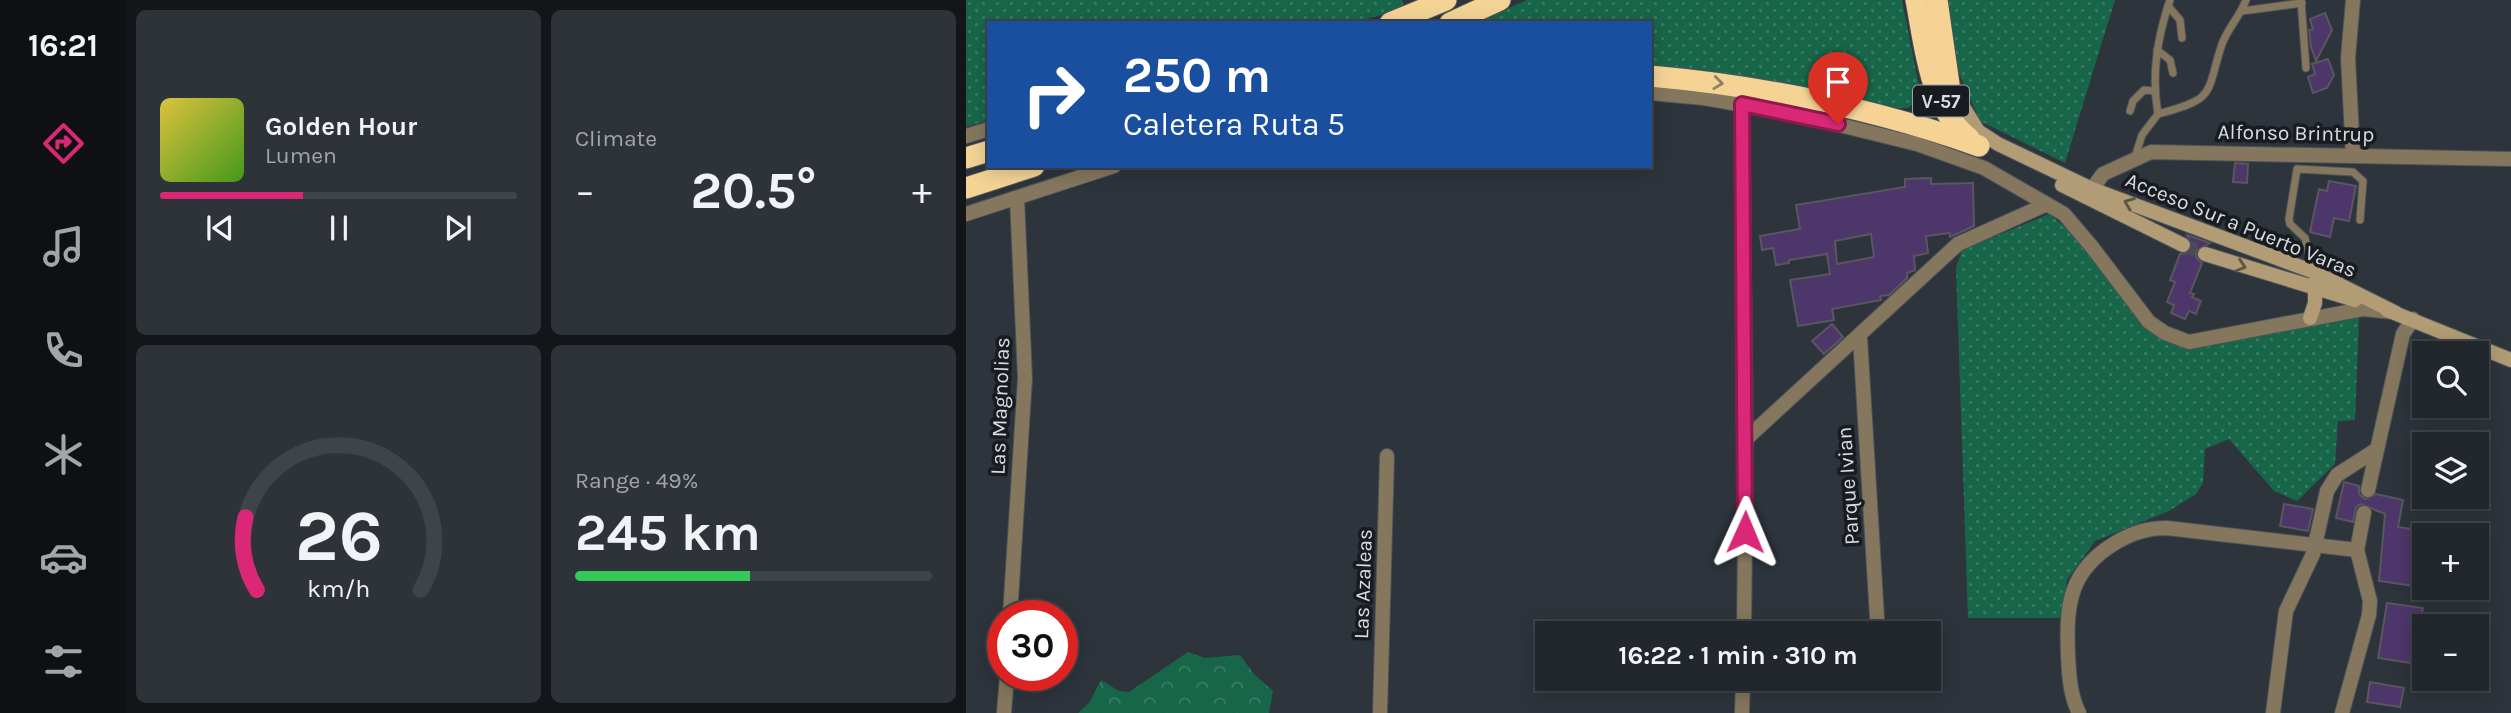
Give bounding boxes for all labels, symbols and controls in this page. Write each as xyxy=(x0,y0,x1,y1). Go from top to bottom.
text: 16:21 xyxy=(28,27,98,64)
text: 250 m xyxy=(1123,47,1271,104)
icon: right xyxy=(1008,49,1099,140)
pin xyxy=(1808,52,1868,124)
icon: arrive xyxy=(1819,63,1857,101)
one-way arrow xyxy=(1712,76,1724,91)
road number: V-57 xyxy=(1913,86,1969,116)
text: Caletera Ruta 5 xyxy=(1123,106,1345,143)
text: Golden Hour xyxy=(265,111,417,142)
icon: directions xyxy=(39,119,88,168)
street label: Alfonso Brintrup xyxy=(2217,120,2375,146)
text: Climate xyxy=(575,125,657,152)
text: Lumen xyxy=(265,142,337,169)
text: 20.5° xyxy=(691,160,817,221)
street label: Acceso Sur a Puerto Varas xyxy=(2122,168,2360,282)
text: − xyxy=(575,169,595,214)
text: + xyxy=(912,169,932,214)
one-way arrow xyxy=(2124,197,2136,211)
icon: previous xyxy=(201,209,239,247)
icon: pause xyxy=(320,209,358,247)
icon: next xyxy=(439,209,477,247)
icon: music xyxy=(39,222,88,271)
one-way arrow xyxy=(2234,258,2247,272)
icon: phone xyxy=(39,326,88,375)
street label: Las Magnolias xyxy=(986,337,1014,475)
map controls xyxy=(2412,341,2489,691)
button: search xyxy=(2412,341,2489,418)
street label: Parque Ivian xyxy=(1832,426,1864,546)
icon: climate xyxy=(39,430,88,479)
button: layers xyxy=(2412,432,2489,509)
text: Range · 49% xyxy=(575,467,698,494)
text: 26 xyxy=(294,493,383,578)
position arrow xyxy=(1708,495,1782,569)
text: 245 km xyxy=(575,502,761,563)
button: + xyxy=(2412,523,2489,600)
street label: Las Azaleas xyxy=(1349,528,1377,640)
icon: car xyxy=(39,533,88,582)
text: km/h xyxy=(307,574,370,603)
speed limit sign: 30 xyxy=(987,600,1078,691)
button: − xyxy=(2412,614,2489,691)
icon: filters xyxy=(39,637,88,686)
text: 16:22 · 1 min · 310 m xyxy=(1618,640,1858,671)

